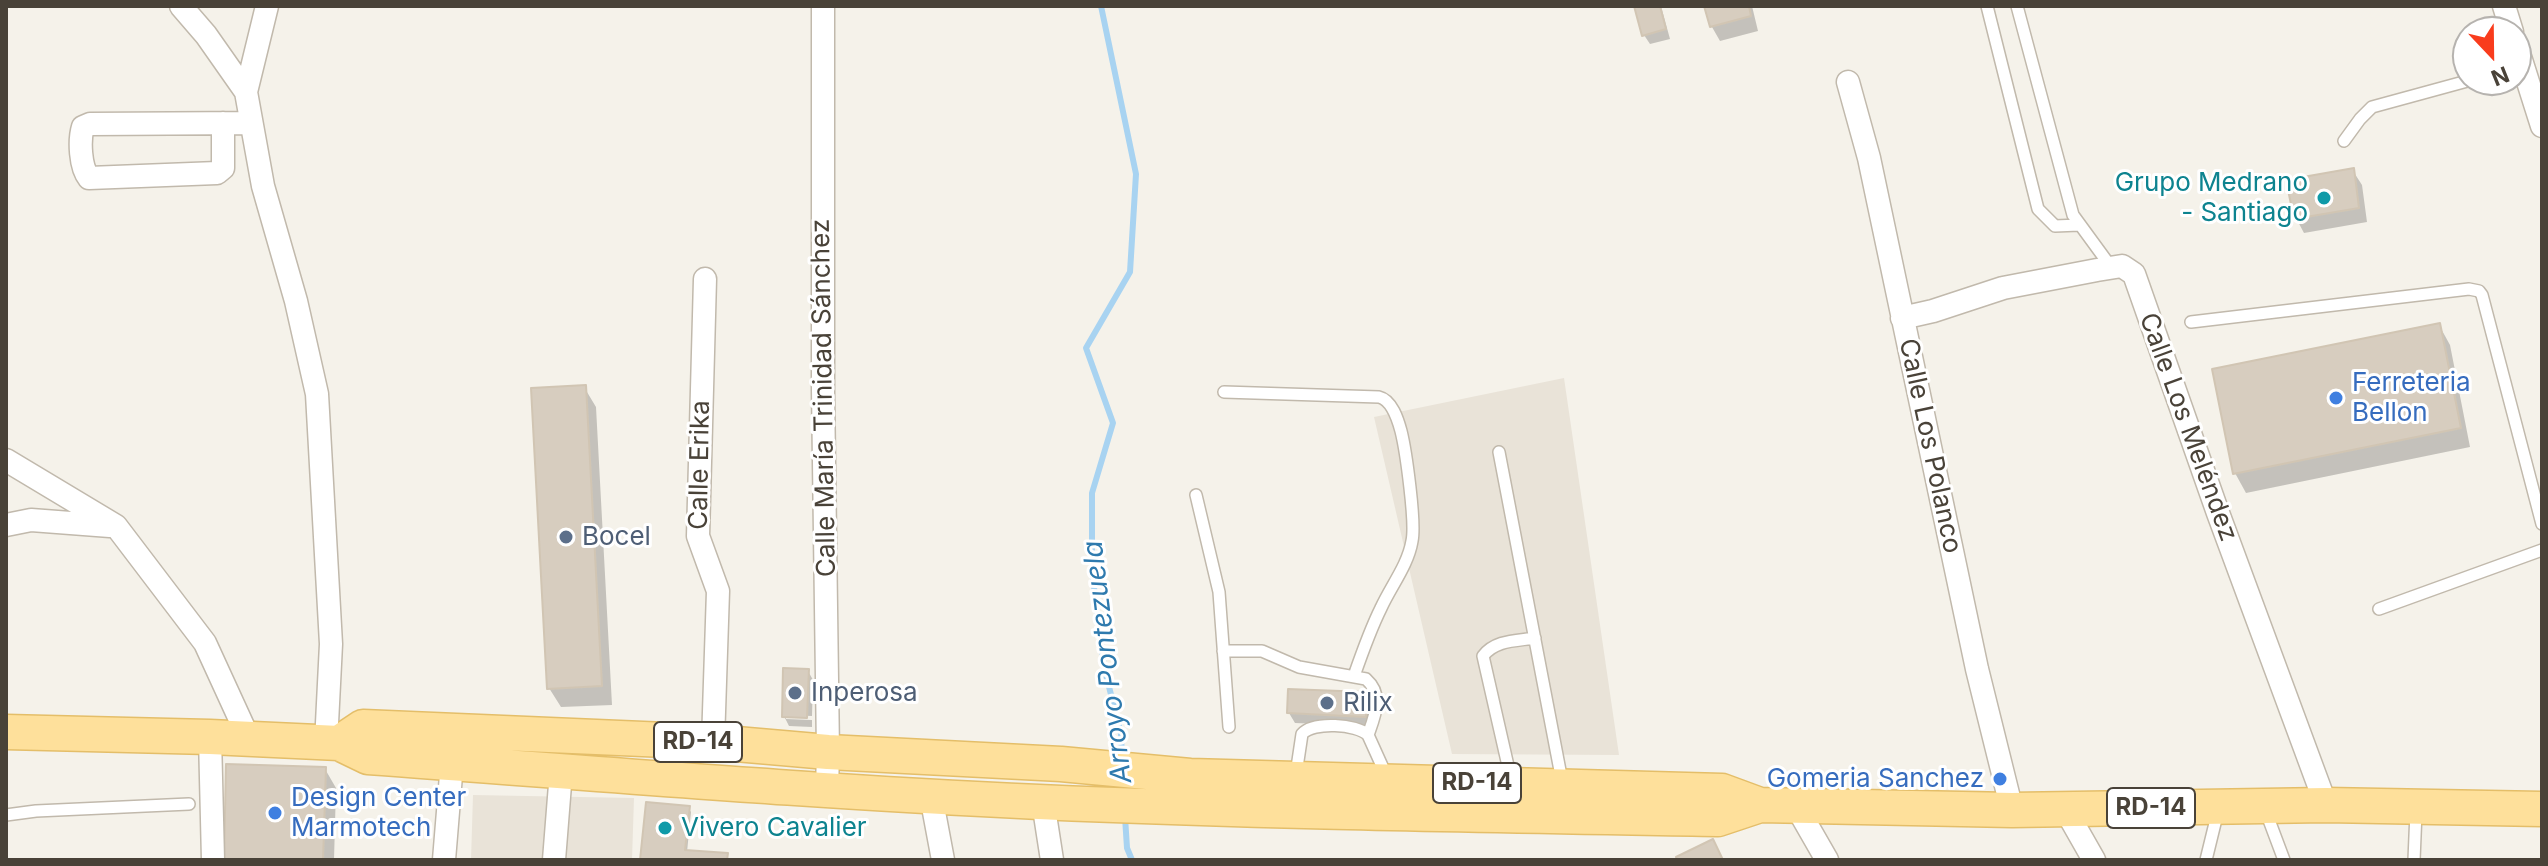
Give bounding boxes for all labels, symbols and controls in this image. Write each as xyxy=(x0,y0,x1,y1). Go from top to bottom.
north arrow xyxy=(2452,16,2532,96)
text: N xyxy=(2488,61,2513,92)
place label: Grupo Medrano - Santiago xyxy=(2115,167,2308,228)
marker: Grupo Medrano - Santiago xyxy=(2315,189,2333,207)
street label: Calle María Trinidad Sánchez xyxy=(805,219,843,577)
street label: Calle Los Meléndez xyxy=(2132,309,2244,545)
street label: Calle Los Polanco xyxy=(1892,336,1968,556)
place label: Ferreteria Bellon xyxy=(2352,367,2471,428)
marker: Ferreteria Bellon xyxy=(2327,389,2345,407)
street label: Calle Erika xyxy=(683,400,717,530)
place label: Bocel xyxy=(582,521,651,553)
marker: Bocel xyxy=(557,528,575,546)
water label: Arroyo Pontezuela xyxy=(1076,539,1140,785)
place label: Inperosa xyxy=(811,677,918,709)
marker: Inperosa xyxy=(786,684,804,702)
place label: Rilix xyxy=(1343,687,1393,719)
marker: Rilix xyxy=(1318,694,1336,712)
road number: RD-14 xyxy=(654,722,742,762)
road number: RD-14 xyxy=(1433,763,1521,803)
place label: Gomeria Sanchez xyxy=(1767,763,1984,795)
marker: Gomeria Sanchez xyxy=(1991,770,2009,788)
place label: Design Center Marmotech xyxy=(291,782,466,844)
road number: RD-14 xyxy=(2107,788,2195,828)
marker: Design Center Marmotech xyxy=(266,804,284,822)
place label: Vivero Cavalier xyxy=(681,812,867,844)
marker: Vivero Cavalier xyxy=(656,819,674,837)

